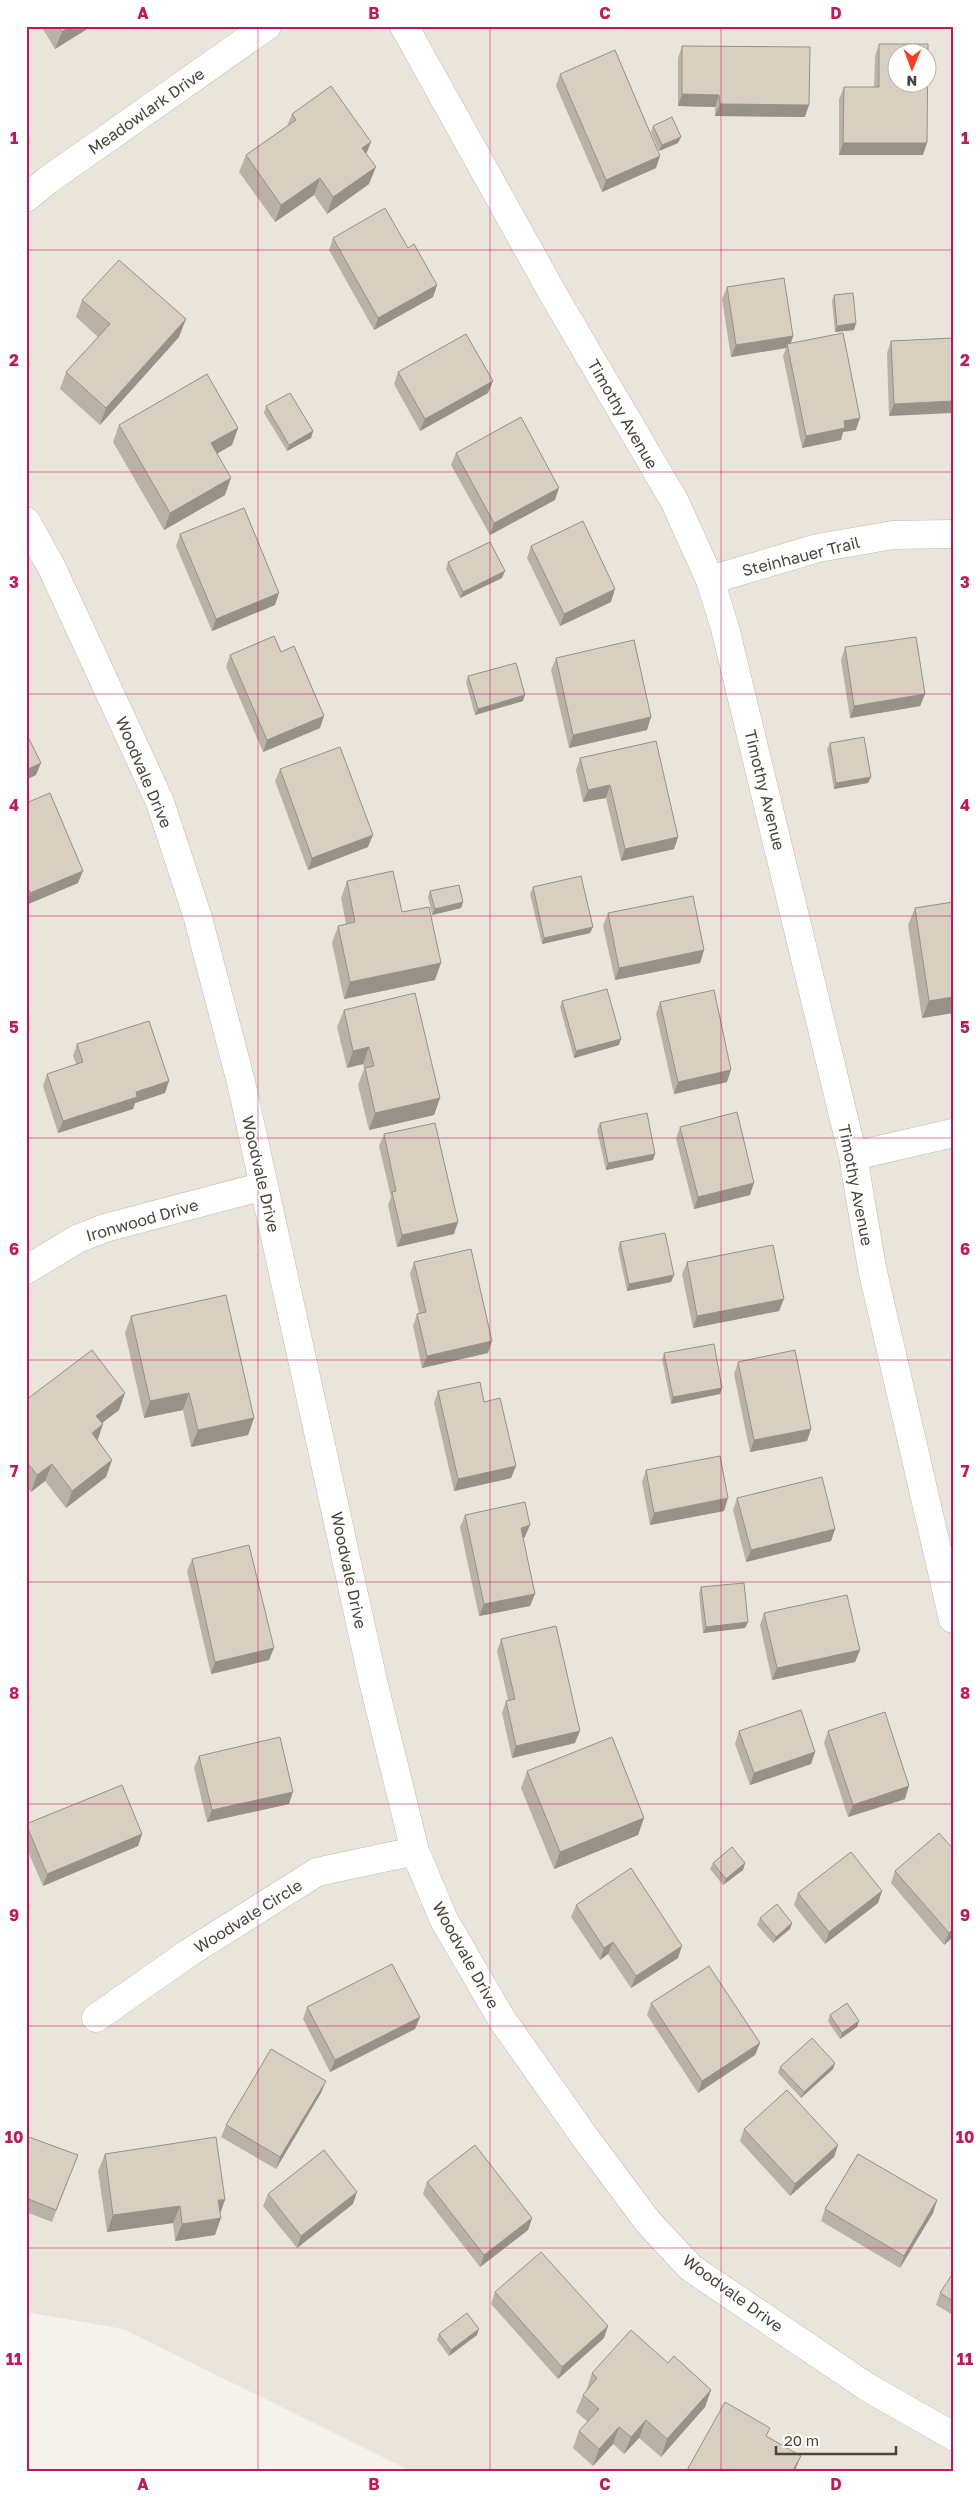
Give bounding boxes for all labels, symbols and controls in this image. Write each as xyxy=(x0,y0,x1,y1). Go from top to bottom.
text: A xyxy=(137,3,149,23)
text: B xyxy=(368,3,380,23)
text: C xyxy=(599,3,611,23)
text: D xyxy=(830,3,842,23)
north arrow xyxy=(886,42,936,92)
street label: Meadowlark Drive xyxy=(84,63,208,159)
text: N xyxy=(906,73,917,90)
text: 1 xyxy=(10,128,18,148)
text: 1 xyxy=(961,128,969,148)
text: 2 xyxy=(9,350,19,370)
text: 2 xyxy=(960,350,970,370)
street label: Timothy Avenue xyxy=(584,356,662,472)
street label: Steinhauer Trail xyxy=(740,532,862,580)
text: 3 xyxy=(9,572,19,592)
text: 3 xyxy=(960,572,970,592)
street label: Woodvale Drive xyxy=(112,713,176,831)
street label: Timothy Avenue xyxy=(740,728,790,852)
text: 4 xyxy=(9,795,19,815)
text: 4 xyxy=(960,795,970,815)
text: 5 xyxy=(9,1017,19,1037)
text: 5 xyxy=(960,1017,970,1037)
street label: Woodvale Drive xyxy=(238,1114,284,1234)
street label: Timothy Avenue xyxy=(834,1123,878,1247)
street label: Ironwood Drive xyxy=(84,1194,200,1246)
text: 6 xyxy=(9,1239,19,1259)
text: 6 xyxy=(960,1239,970,1259)
text: 7 xyxy=(10,1461,19,1481)
text: 7 xyxy=(961,1461,970,1481)
street label: Woodvale Drive xyxy=(327,1510,371,1630)
text: 8 xyxy=(9,1683,19,1703)
text: 8 xyxy=(960,1683,970,1703)
street label: Woodvale Circle xyxy=(190,1875,306,1957)
street label: Woodvale Drive xyxy=(428,1898,504,2012)
text: 9 xyxy=(9,1905,19,1925)
text: 9 xyxy=(960,1905,970,1925)
text: 10 xyxy=(5,2127,23,2147)
text: 10 xyxy=(956,2127,974,2147)
street label: Woodvale Drive xyxy=(679,2250,787,2336)
text: 11 xyxy=(6,2349,22,2369)
text: 11 xyxy=(957,2349,973,2369)
scale bar xyxy=(776,2423,896,2455)
text: 20 m xyxy=(784,2431,819,2449)
text: A xyxy=(137,2474,149,2494)
text: B xyxy=(368,2474,380,2494)
text: C xyxy=(599,2474,611,2494)
text: D xyxy=(830,2474,842,2494)

